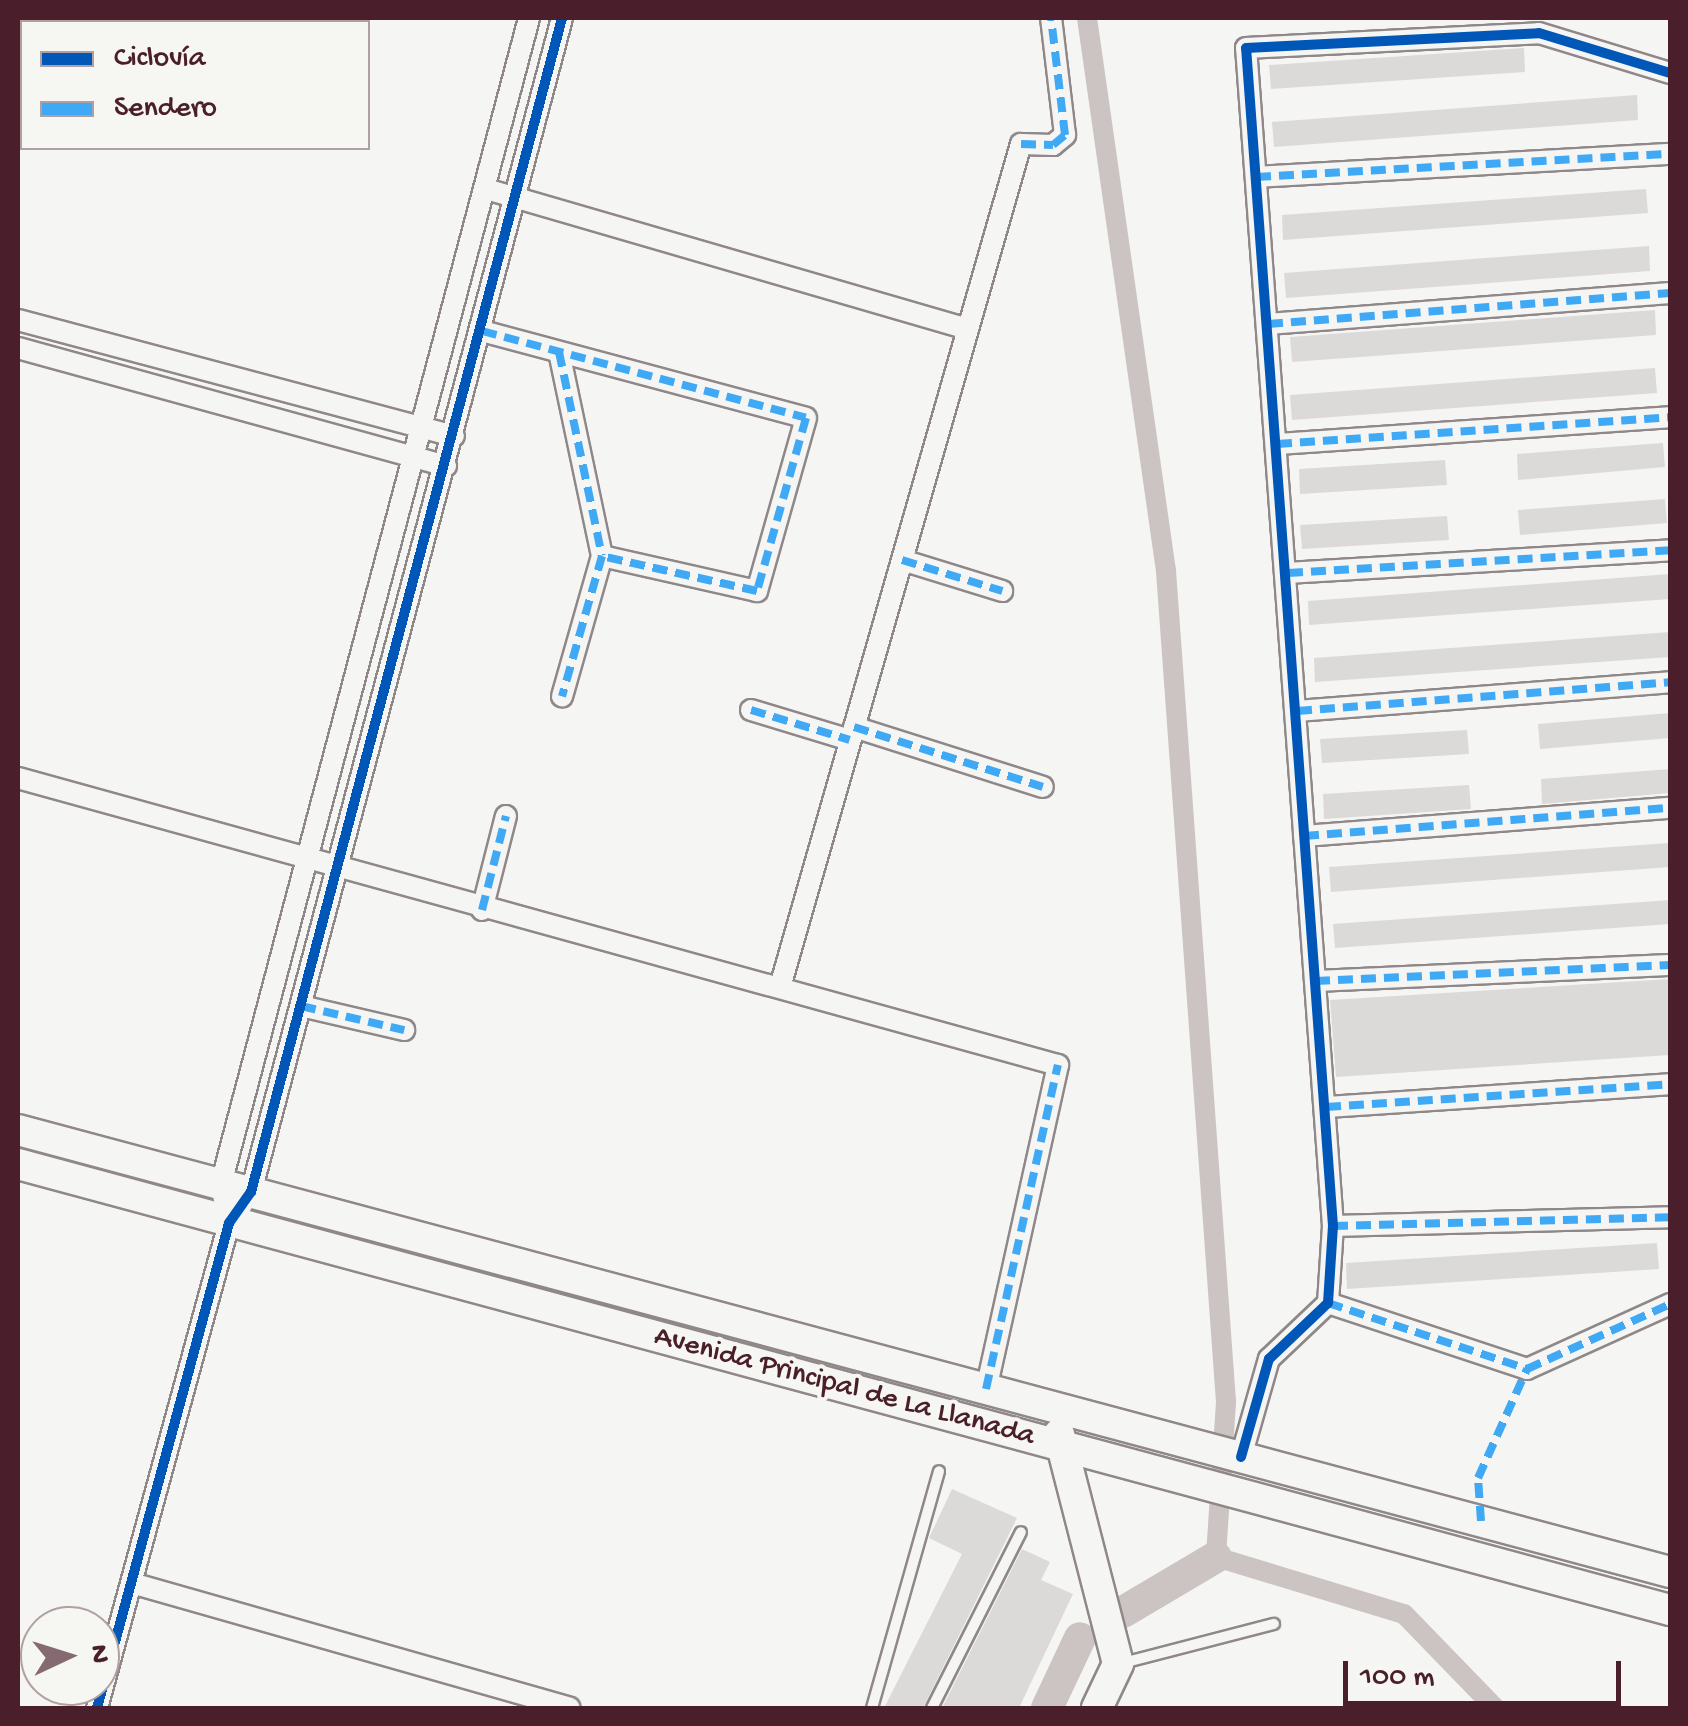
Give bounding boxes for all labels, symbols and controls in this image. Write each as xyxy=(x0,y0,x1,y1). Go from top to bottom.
legend xyxy=(20,20,370,150)
text: Ciclovía xyxy=(114,42,206,77)
text: Sendero xyxy=(114,92,217,127)
street label: Avenida Principal de La Llanada xyxy=(650,1320,1038,1456)
north arrow xyxy=(20,1606,120,1706)
scale bar xyxy=(1348,1641,1626,1703)
text: N xyxy=(81,1644,116,1664)
text: 100 m xyxy=(1360,1661,1435,1696)

